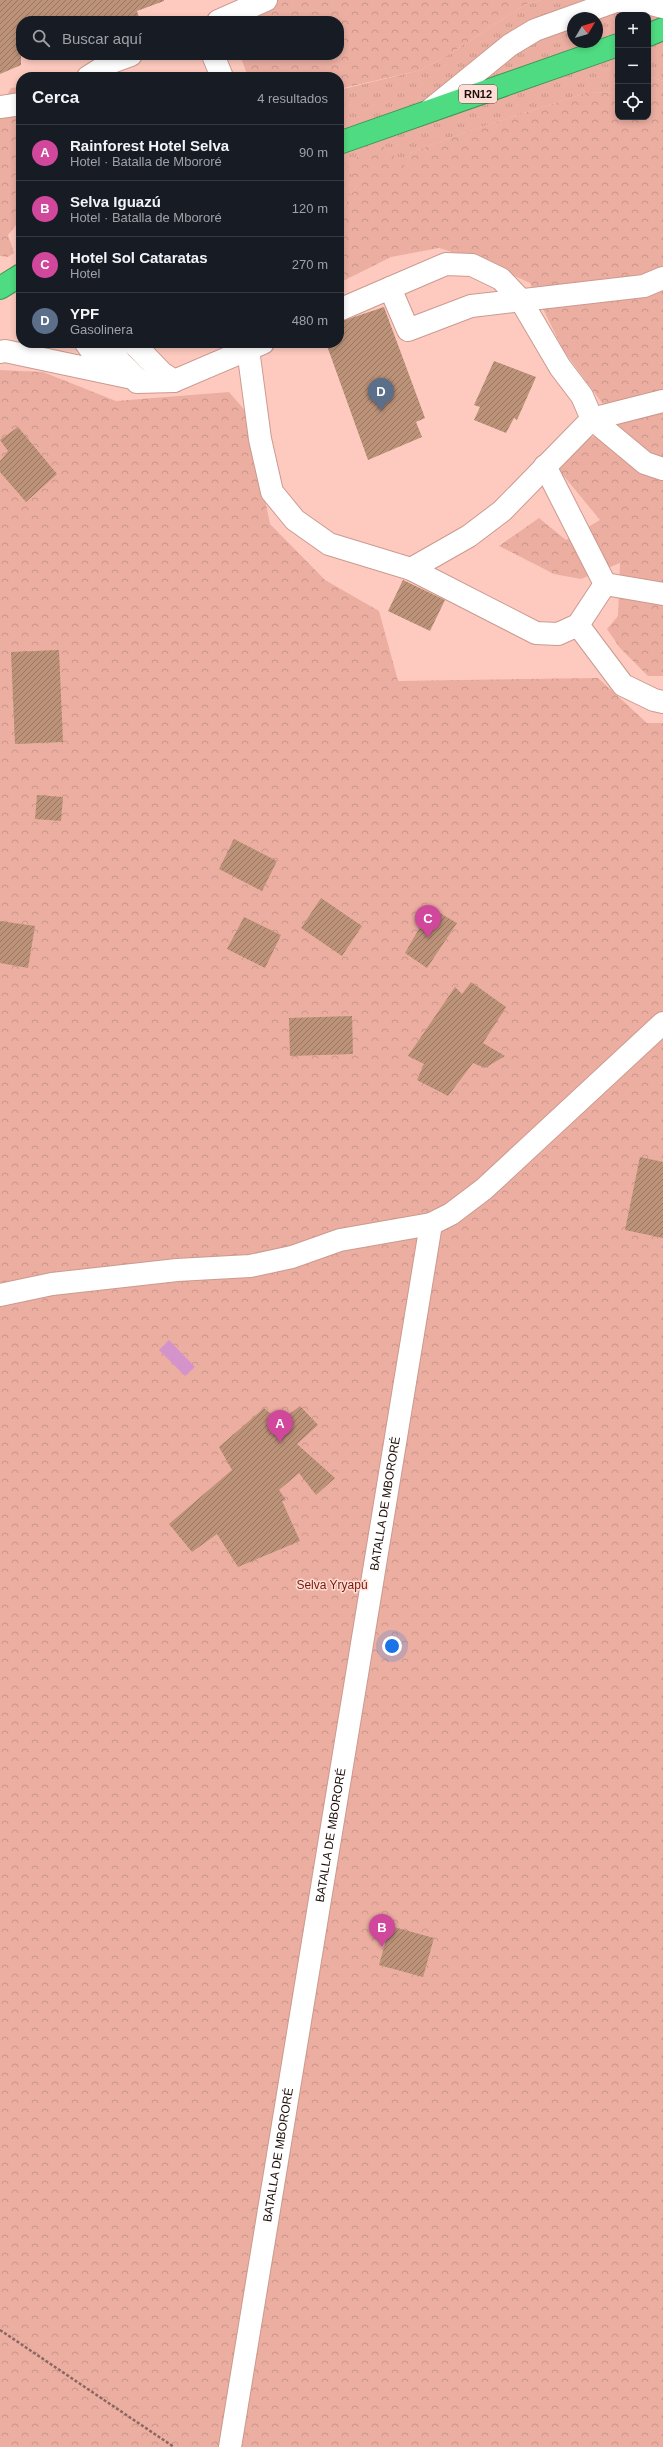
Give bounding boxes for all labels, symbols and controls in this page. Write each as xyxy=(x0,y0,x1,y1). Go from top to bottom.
north arrow xyxy=(567,12,603,48)
map controls xyxy=(615,12,651,120)
button: + xyxy=(615,12,651,48)
search box xyxy=(16,16,344,60)
icon: search xyxy=(30,27,52,49)
text: Buscar aquí xyxy=(62,30,142,47)
button: − xyxy=(615,48,651,84)
button: locate xyxy=(615,84,651,120)
road number: RN12 xyxy=(459,85,497,103)
text: Cerca xyxy=(32,88,79,107)
text: 4 resultados xyxy=(257,91,328,106)
text: Rainforest Hotel Selva xyxy=(70,137,229,154)
text: A xyxy=(40,145,50,160)
text: 90 m xyxy=(299,145,328,160)
text: Hotel · Batalla de Mbororé xyxy=(70,154,222,169)
text: Selva Iguazú xyxy=(70,193,161,210)
text: B xyxy=(40,201,50,216)
text: 120 m xyxy=(292,201,328,216)
text: Hotel · Batalla de Mbororé xyxy=(70,210,222,225)
text: Hotel Sol Cataratas xyxy=(70,249,208,266)
text: C xyxy=(40,257,50,272)
text: 270 m xyxy=(292,257,328,272)
text: Hotel xyxy=(70,266,100,281)
text: YPF xyxy=(70,305,99,322)
text: D xyxy=(40,313,50,328)
text: 480 m xyxy=(292,313,328,328)
text: Gasolinera xyxy=(70,322,133,337)
pin: D xyxy=(368,378,394,411)
pin: C xyxy=(415,905,441,938)
pin: A xyxy=(267,1410,293,1443)
street label: BATALLA DE MBORORÉ xyxy=(367,1435,403,1572)
park label: Selva Yryapú xyxy=(296,1578,368,1592)
your location xyxy=(382,1636,402,1656)
street label: BATALLA DE MBORORÉ xyxy=(313,1767,348,1903)
pin: B xyxy=(369,1914,395,1947)
street label: BATALLA DE MBORORÉ xyxy=(260,2087,296,2223)

